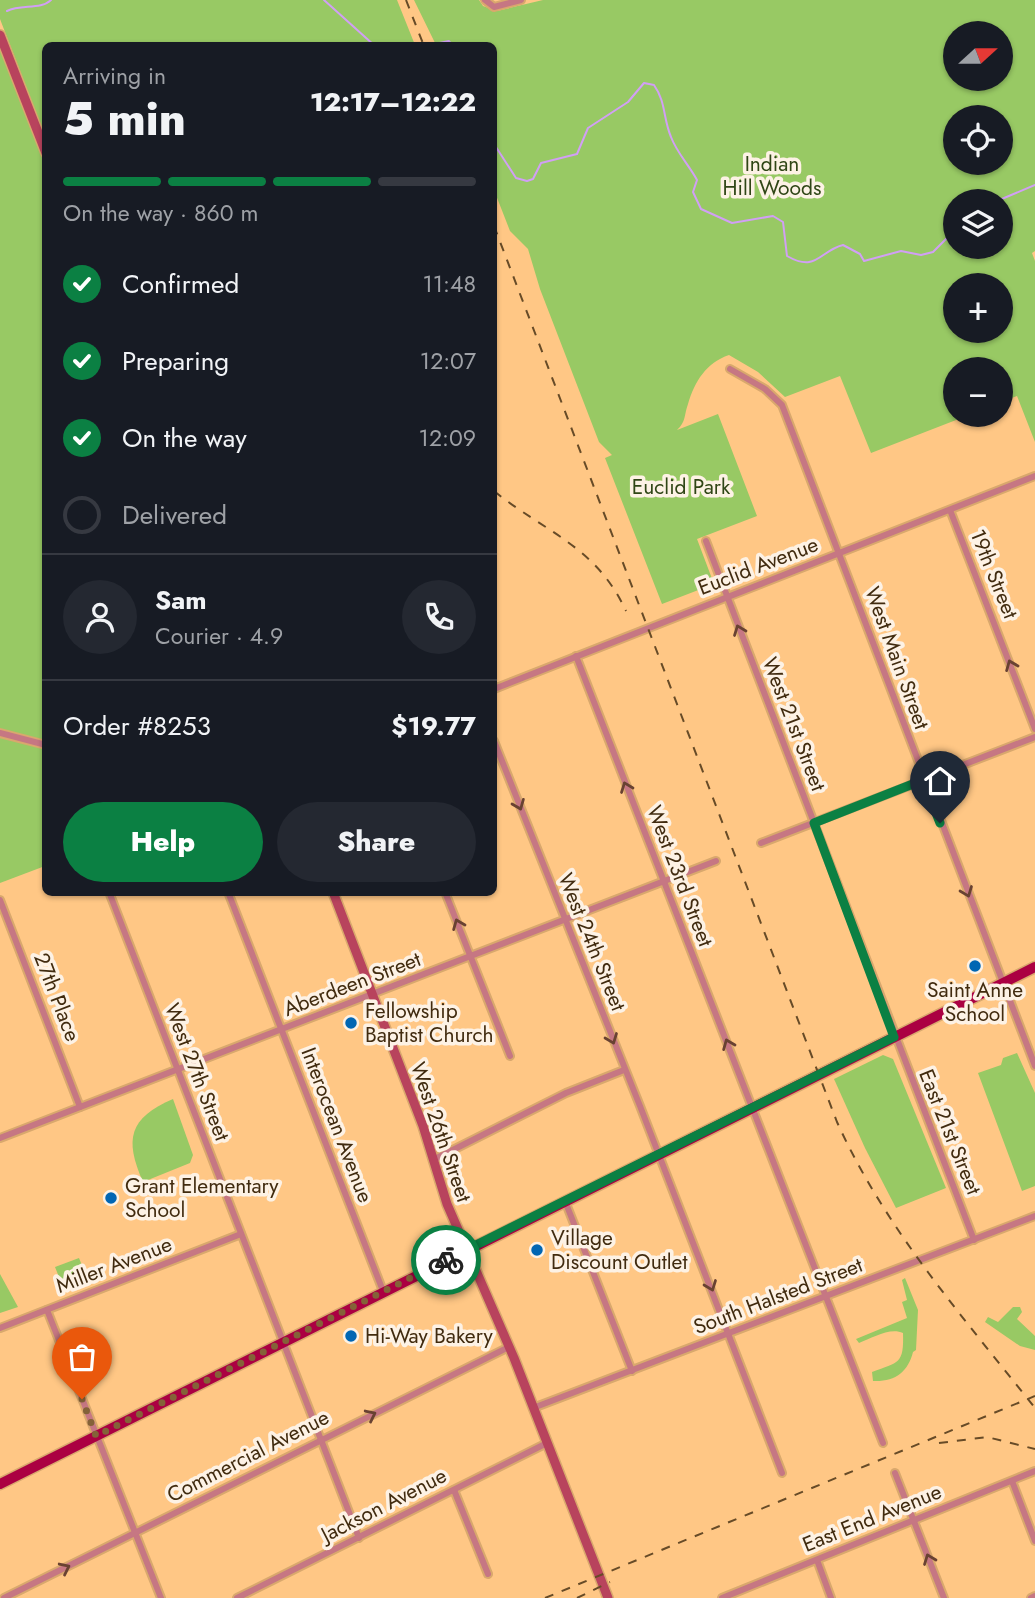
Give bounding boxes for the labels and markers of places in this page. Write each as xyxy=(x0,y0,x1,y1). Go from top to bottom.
pin xyxy=(910,751,970,823)
marker: Saint Anne School xyxy=(967,958,983,974)
place label: Saint Anne School xyxy=(927,975,1023,1029)
place label: Fellowship Baptist Church xyxy=(365,996,493,1050)
marker: Fellowship Baptist Church xyxy=(343,1015,359,1031)
place label: Grant Elementary School xyxy=(125,1171,279,1225)
marker: Grant Elementary School xyxy=(103,1190,119,1206)
place label: Village Discount Outlet xyxy=(551,1223,687,1277)
marker: Village Discount Outlet xyxy=(529,1242,545,1258)
place label: Hi-Way Bakery xyxy=(365,1321,494,1351)
pin xyxy=(52,1327,112,1399)
marker: Hi-Way Bakery xyxy=(343,1328,359,1344)

